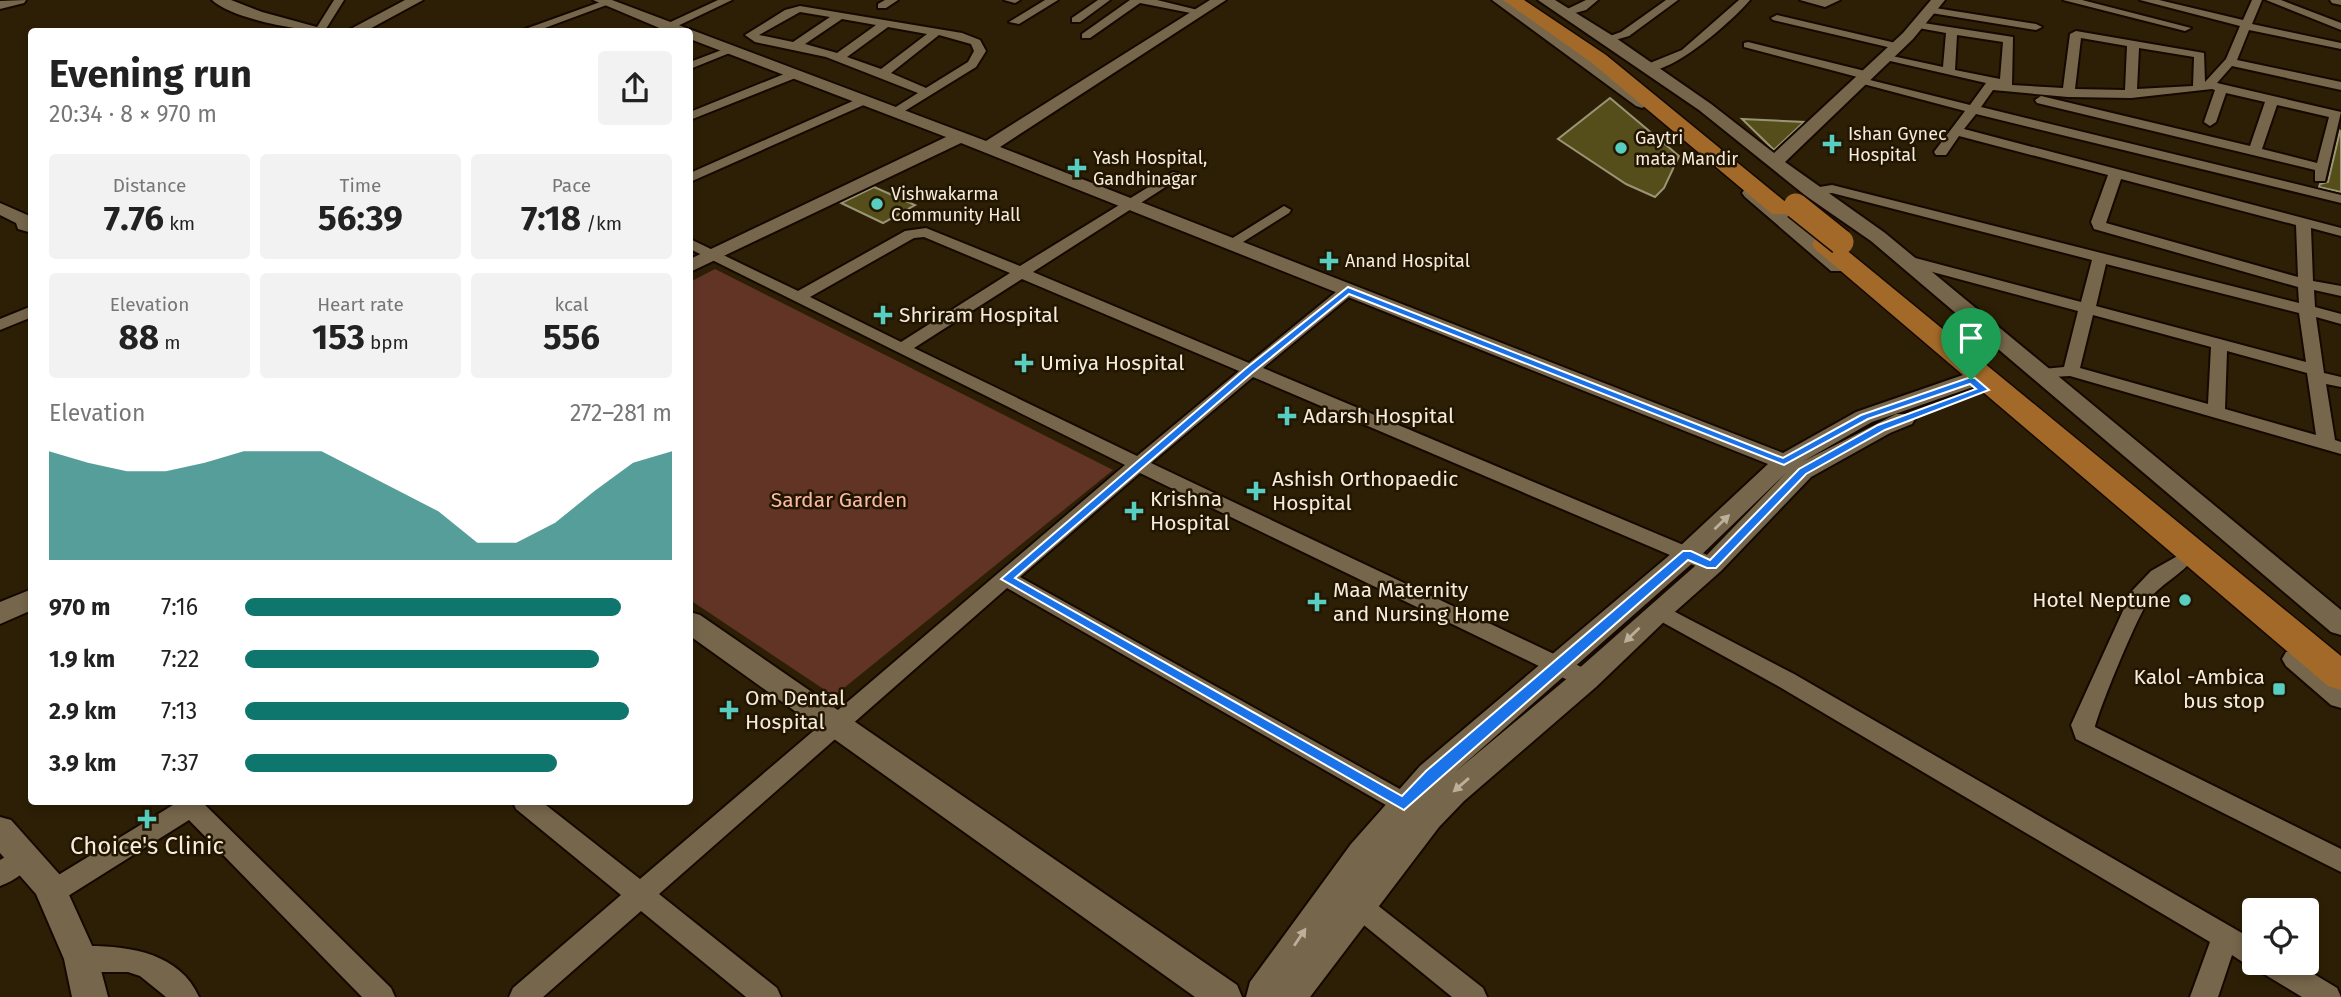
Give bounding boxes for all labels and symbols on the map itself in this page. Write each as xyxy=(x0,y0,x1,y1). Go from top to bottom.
place label: Ishan Gynec Hospital xyxy=(1848,123,1947,166)
place label: Gaytri mata Mandir xyxy=(1635,127,1738,170)
marker: Ishan Gynec Hospital xyxy=(1822,134,1842,154)
marker: Gaytri mata Mandir xyxy=(1613,140,1629,156)
place label: Yash Hospital, Gandhinagar xyxy=(1093,147,1207,190)
marker: Yash Hospital, Gandhinagar xyxy=(1067,158,1087,178)
place label: Vishwakarma Community Hall xyxy=(891,183,1021,226)
marker: Vishwakarma Community Hall xyxy=(869,196,885,212)
place label: Anand Hospital xyxy=(1345,250,1470,272)
marker: Anand Hospital xyxy=(1319,251,1339,271)
place label: Shriram Hospital xyxy=(899,302,1059,328)
marker: Shriram Hospital xyxy=(873,305,893,325)
pin xyxy=(1941,308,2001,380)
place label: Umiya Hospital xyxy=(1040,350,1184,376)
marker: Umiya Hospital xyxy=(1014,353,1034,373)
place label: Adarsh Hospital xyxy=(1303,403,1454,429)
marker: Adarsh Hospital xyxy=(1277,406,1297,426)
place label: Ashish Orthopaedic Hospital xyxy=(1272,466,1458,516)
marker: Ashish Orthopaedic Hospital xyxy=(1246,481,1266,501)
place label: Krishna Hospital xyxy=(1150,486,1230,536)
park label: Sardar Garden xyxy=(771,487,907,513)
marker: Krishna Hospital xyxy=(1124,501,1144,521)
one-way arrow xyxy=(1713,514,1730,530)
place label: Maa Maternity and Nursing Home xyxy=(1333,577,1510,627)
place label: Hotel Neptune xyxy=(2032,587,2171,613)
marker: Maa Maternity and Nursing Home xyxy=(1307,592,1327,612)
marker: Hotel Neptune xyxy=(2177,592,2193,608)
one-way arrow xyxy=(1624,627,1641,643)
place label: Kalol -Ambica bus stop xyxy=(2134,664,2265,714)
marker: Kalol -Ambica bus stop xyxy=(2271,681,2287,697)
place label: Om Dental Hospital xyxy=(745,685,845,735)
marker: Om Dental Hospital xyxy=(719,700,739,720)
one-way arrow xyxy=(1452,777,1470,793)
marker: Choice's Clinic xyxy=(137,809,157,829)
place label: Choice's Clinic xyxy=(70,832,224,860)
one-way arrow xyxy=(1293,928,1306,947)

